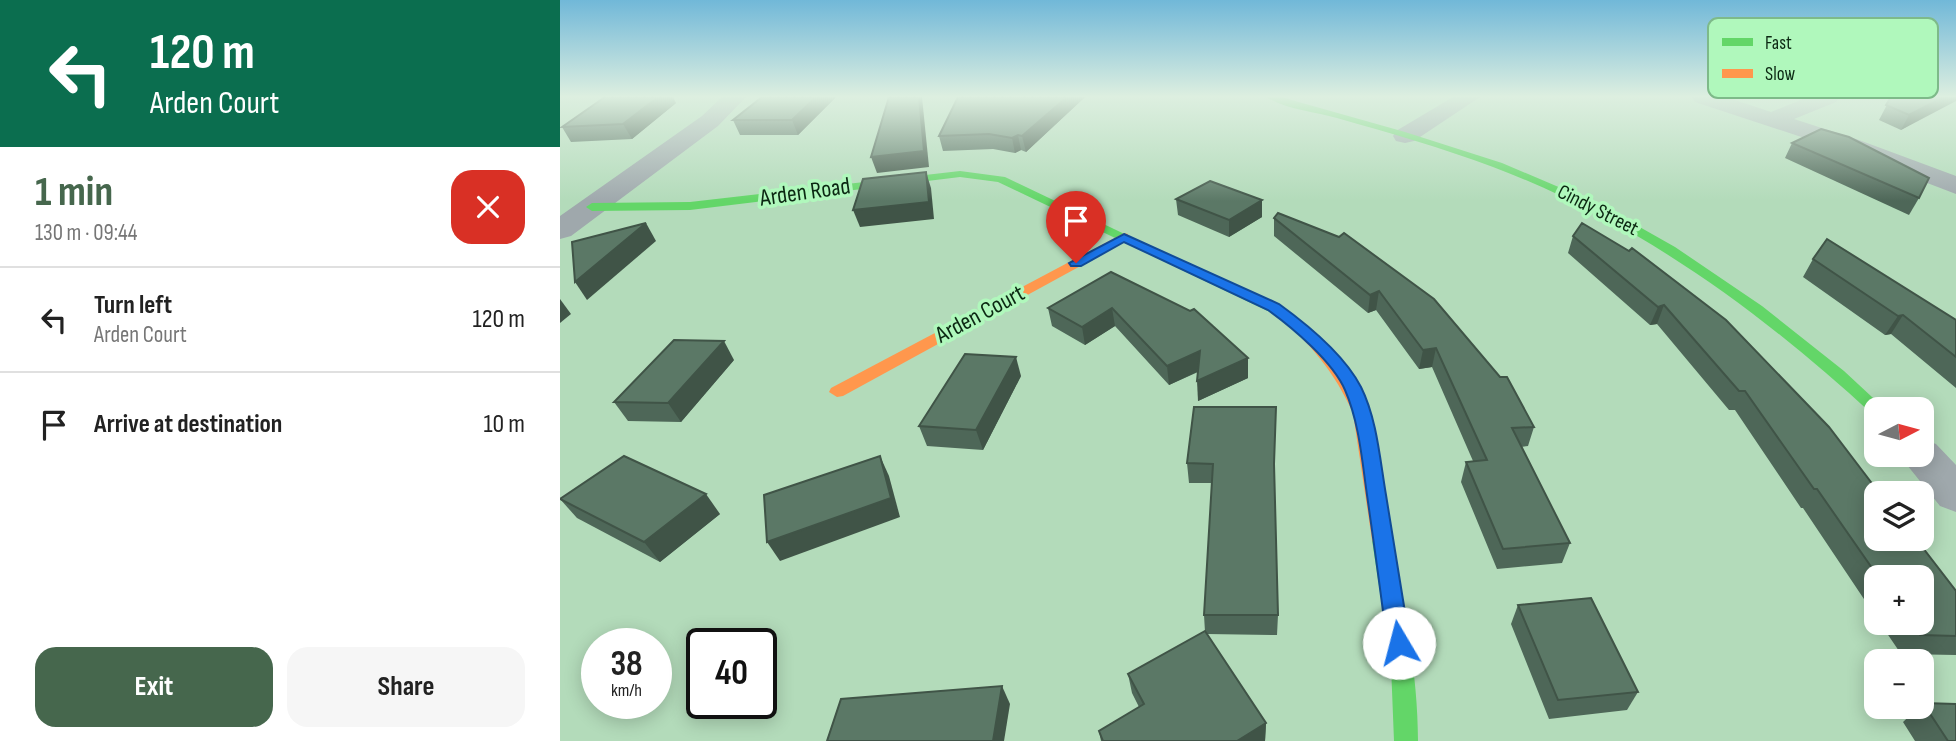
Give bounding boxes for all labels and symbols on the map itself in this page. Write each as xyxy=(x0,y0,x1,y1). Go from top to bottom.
legend xyxy=(1708,18,1938,98)
text: Fast xyxy=(1765,32,1792,55)
text: Slow xyxy=(1765,63,1795,86)
street label: Arden Road xyxy=(757,171,852,213)
street label: Cindy Street xyxy=(1553,179,1643,241)
pin xyxy=(1046,191,1106,263)
street label: Arden Court xyxy=(930,278,1030,350)
north arrow xyxy=(1864,397,1934,467)
position arrow xyxy=(1362,606,1436,680)
speed limit sign: 40 xyxy=(686,628,777,719)

